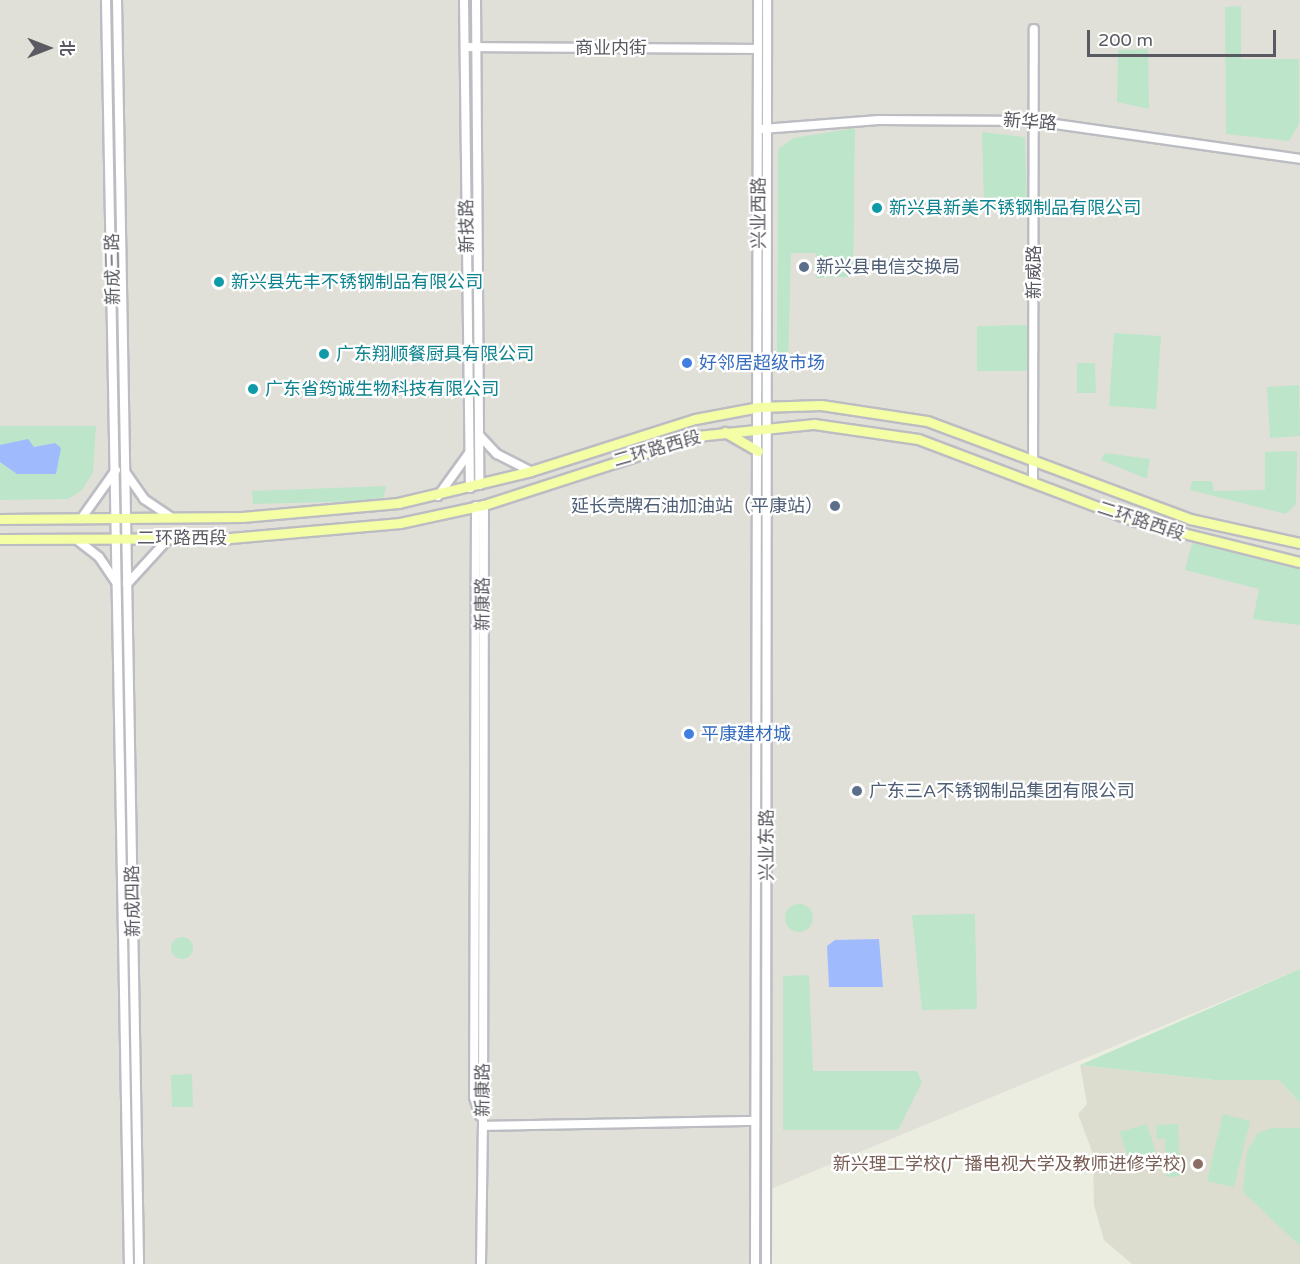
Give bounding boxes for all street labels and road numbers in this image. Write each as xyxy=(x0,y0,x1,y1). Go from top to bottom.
street label: 商业内街 xyxy=(575,37,647,59)
street label: 新华路 xyxy=(1002,109,1058,135)
street label: 兴业西路 xyxy=(748,177,770,249)
street label: 新技路 xyxy=(456,199,478,253)
street label: 新成三路 xyxy=(102,233,124,305)
street label: 新威路 xyxy=(1023,245,1045,299)
street label: 二环路西段 xyxy=(611,426,703,472)
street label: 二环路西段 xyxy=(1095,497,1187,545)
street label: 二环路西段 xyxy=(137,527,227,549)
street label: 新康路 xyxy=(472,577,494,631)
street label: 兴业东路 xyxy=(756,809,778,881)
street label: 新成四路 xyxy=(122,865,144,937)
street label: 新康路 xyxy=(472,1063,494,1117)

